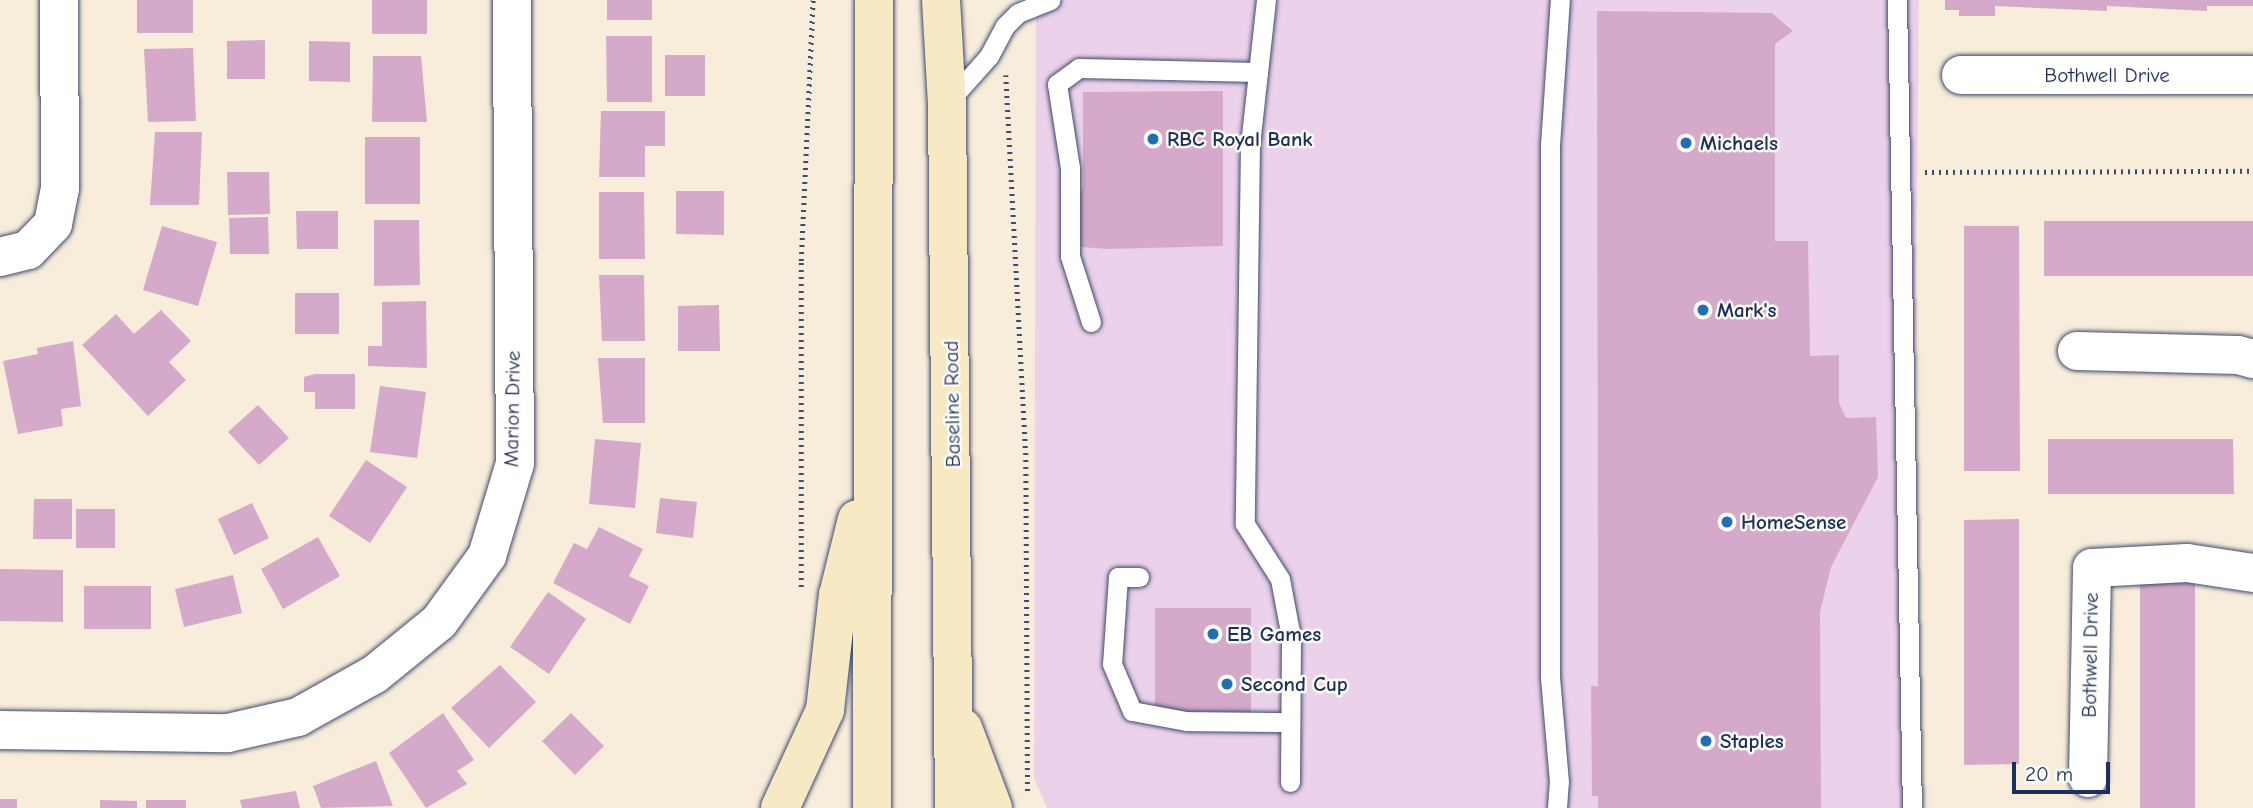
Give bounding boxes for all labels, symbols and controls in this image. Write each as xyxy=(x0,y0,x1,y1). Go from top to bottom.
street label: Bothwell Drive xyxy=(2044,62,2170,88)
place label: RBC Royal Bank xyxy=(1167,126,1313,152)
place label: Michaels xyxy=(1700,130,1778,156)
marker: RBC Royal Bank xyxy=(1145,131,1161,147)
marker: Michaels xyxy=(1678,135,1694,151)
place label: Mark's xyxy=(1717,297,1777,323)
marker: Mark's xyxy=(1695,302,1711,318)
street label: Baseline Road xyxy=(938,340,966,468)
street label: Marion Drive xyxy=(498,351,526,467)
place label: HomeSense xyxy=(1741,509,1846,535)
marker: HomeSense xyxy=(1719,514,1735,530)
street label: Bothwell Drive xyxy=(2076,592,2104,718)
place label: EB Games xyxy=(1227,621,1321,647)
marker: EB Games xyxy=(1205,626,1221,642)
place label: Second Cup xyxy=(1241,671,1348,697)
marker: Second Cup xyxy=(1219,676,1235,692)
place label: Staples xyxy=(1720,728,1784,754)
marker: Staples xyxy=(1698,733,1714,749)
scale bar xyxy=(2015,748,2113,792)
text: 20 m xyxy=(2025,762,2073,786)

